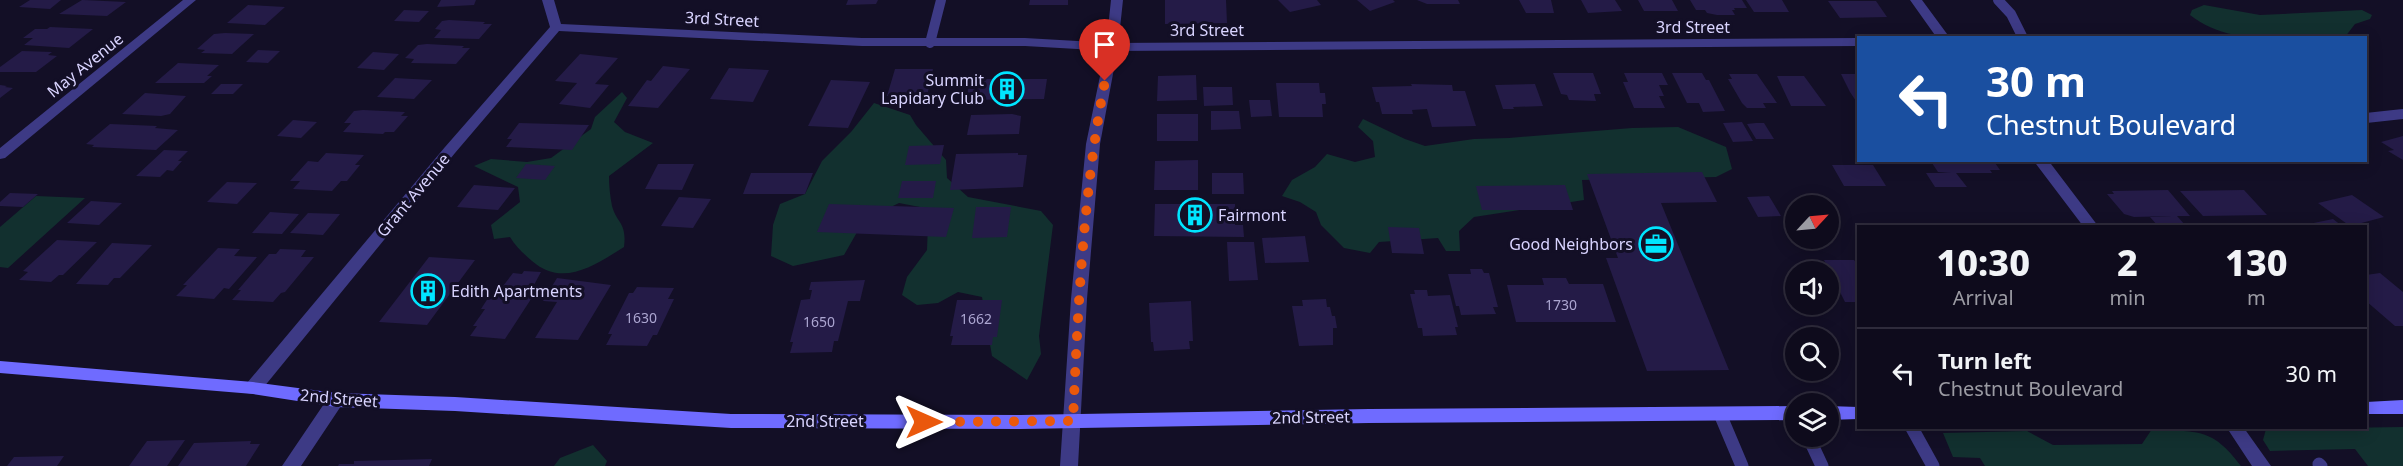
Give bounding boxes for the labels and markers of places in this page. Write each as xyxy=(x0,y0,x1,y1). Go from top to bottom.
pin xyxy=(1079,19,1130,81)
place label: Summit Lapidary Club xyxy=(881,69,984,109)
building icon: Summit Lapidary Club xyxy=(989,71,1025,107)
building icon: Fairmont xyxy=(1177,197,1213,233)
place label: Fairmont xyxy=(1218,204,1287,226)
office icon: Good Neighbors xyxy=(1638,226,1674,262)
place label: Good Neighbors xyxy=(1509,233,1633,255)
building icon: Edith Apartments xyxy=(410,273,446,309)
place label: Edith Apartments xyxy=(451,280,582,302)

